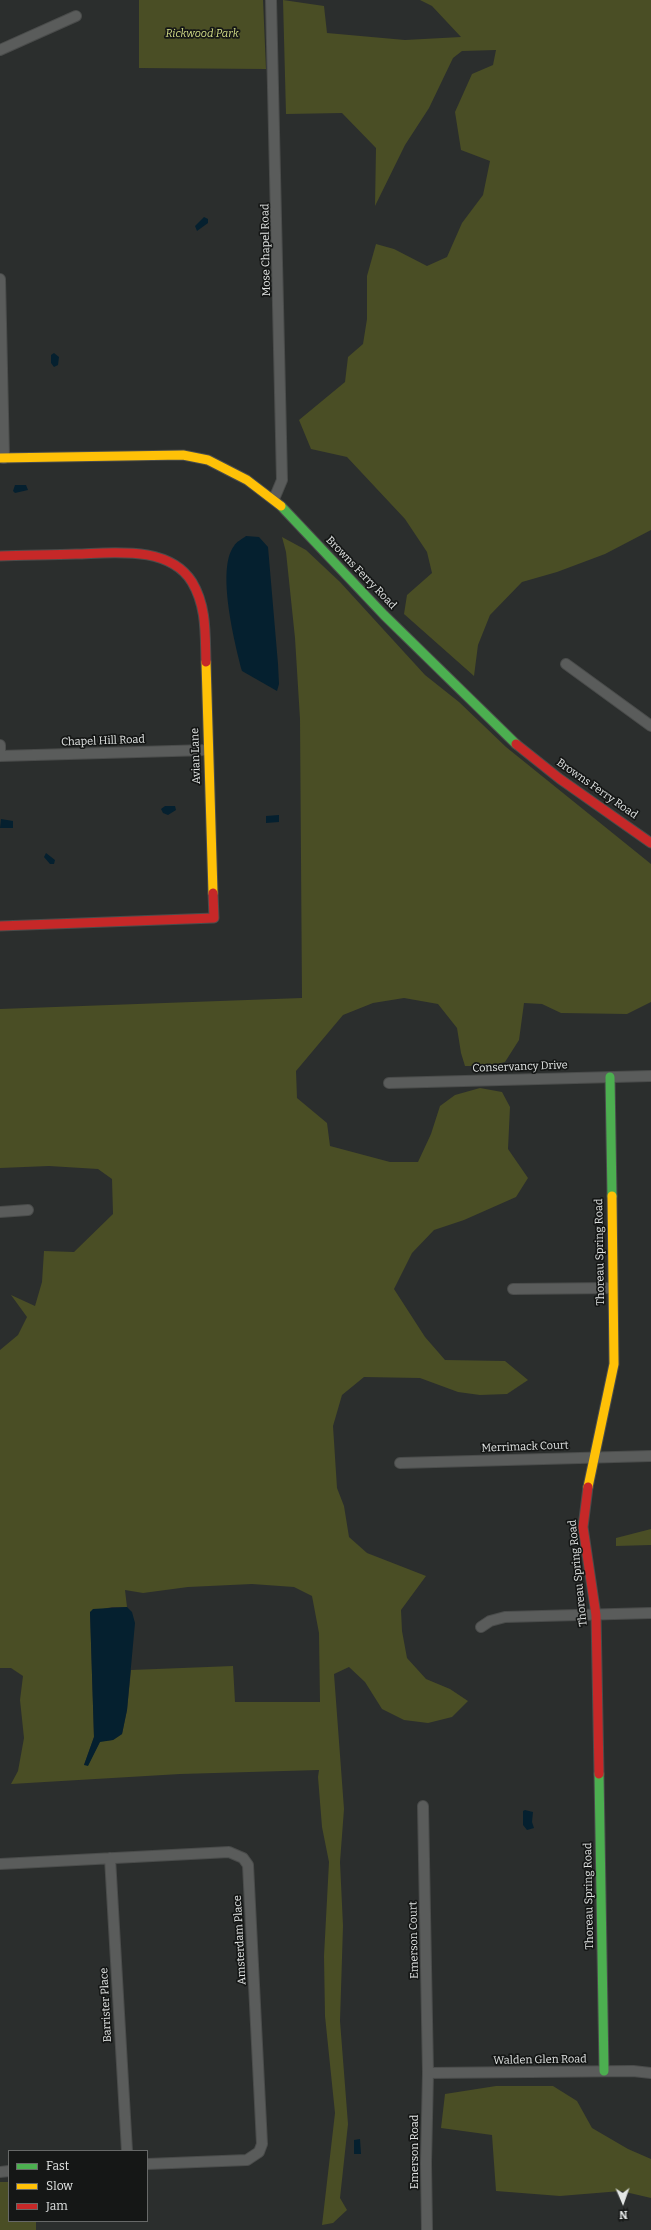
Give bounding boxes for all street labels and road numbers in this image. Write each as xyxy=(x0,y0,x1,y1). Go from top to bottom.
street label: Mose Chapel Road xyxy=(259,203,273,297)
street label: Browns Ferry Road xyxy=(323,534,399,612)
street label: Avian Lane xyxy=(188,728,204,784)
street label: Chapel Hill Road xyxy=(61,733,145,749)
street label: Browns Ferry Road xyxy=(554,756,640,822)
street label: Conservancy Drive xyxy=(472,1059,568,1075)
street label: Thoreau Spring Road xyxy=(592,1198,608,1306)
street label: Merrimack Court xyxy=(481,1439,569,1455)
street label: Thoreau Spring Road xyxy=(566,1519,590,1627)
street label: Thoreau Spring Road xyxy=(581,1842,597,1950)
street label: Amsterdam Place xyxy=(231,1895,249,1985)
street label: Emerson Court xyxy=(407,1901,421,1979)
street label: Barrister Place xyxy=(97,1967,115,2043)
street label: Walden Glen Road xyxy=(493,2053,587,2067)
street label: Emerson Road xyxy=(408,2115,422,2189)

